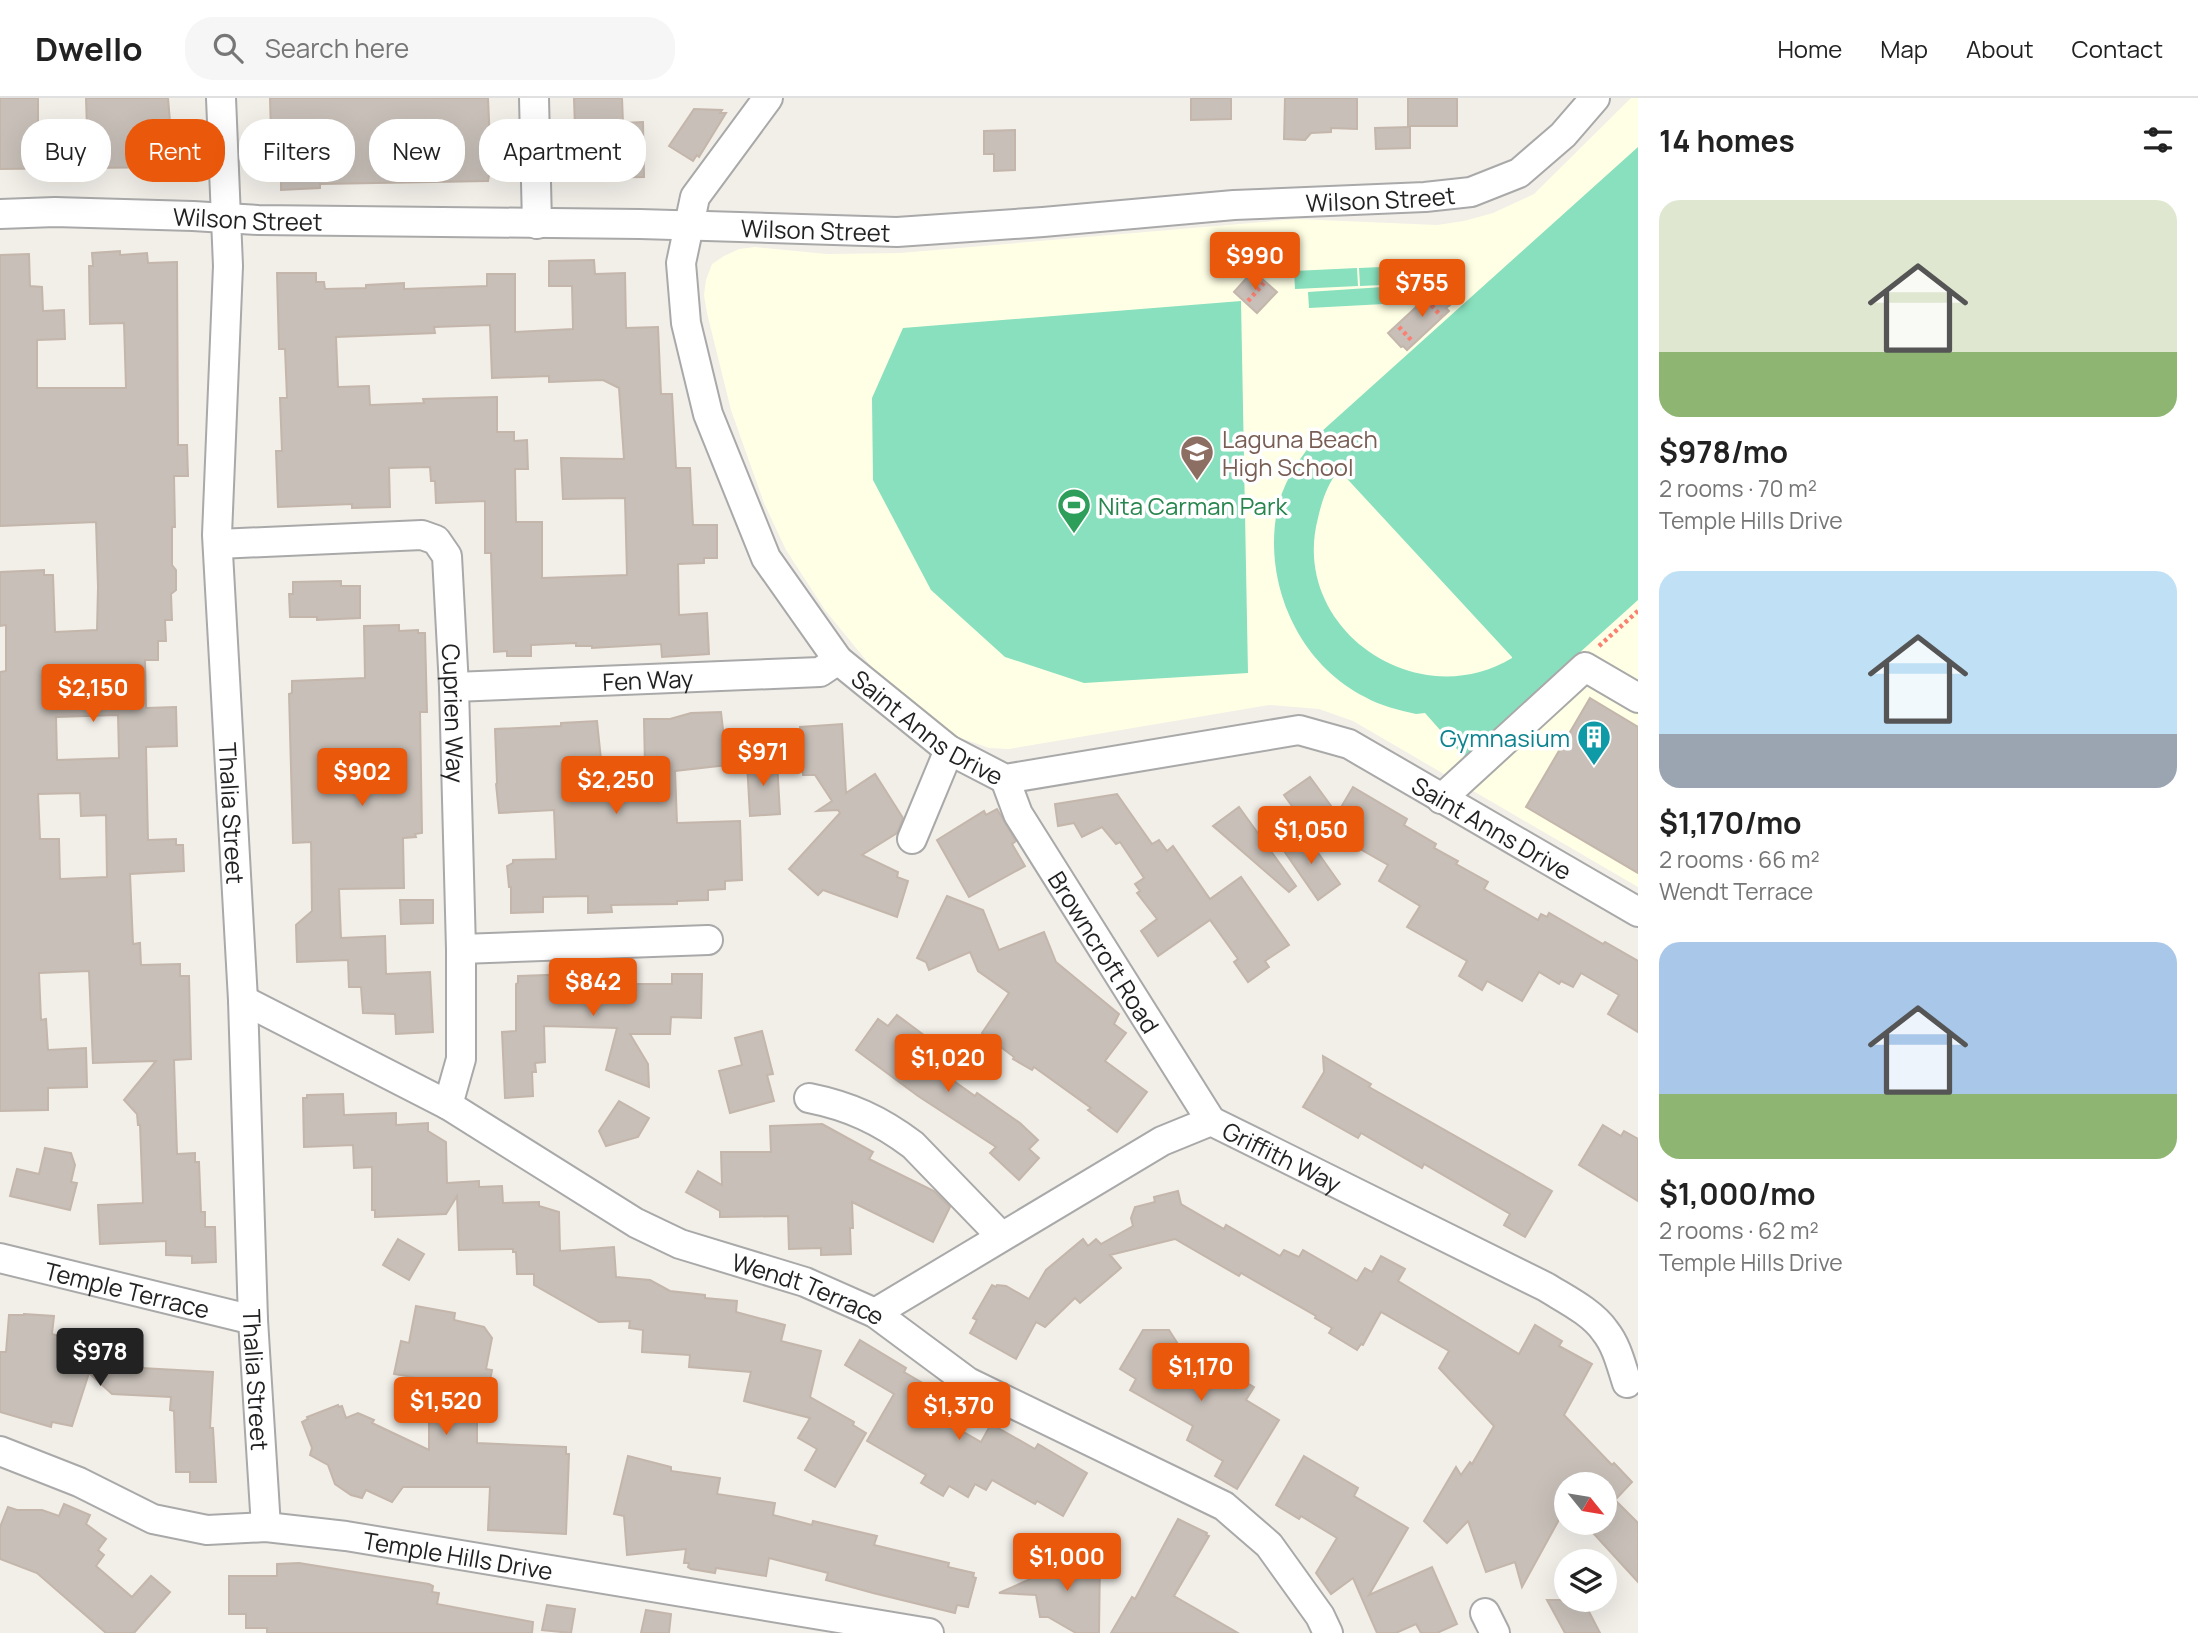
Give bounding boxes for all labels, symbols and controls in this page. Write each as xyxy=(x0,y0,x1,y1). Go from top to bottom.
search box xyxy=(185,17,675,80)
text: Dwello xyxy=(35,26,143,71)
icon: search xyxy=(209,29,247,67)
text: Search here xyxy=(265,30,409,66)
text: Home xyxy=(1777,32,1842,65)
text: Map xyxy=(1880,32,1928,65)
text: About xyxy=(1966,32,2034,65)
text: Contact xyxy=(2072,32,2163,65)
chip: Buy xyxy=(21,119,111,182)
chip: Rent xyxy=(125,119,225,182)
chip: Filters xyxy=(239,119,355,182)
chip: New xyxy=(369,119,465,182)
chip: Apartment xyxy=(479,119,646,182)
text: 14 homes xyxy=(1659,120,1795,161)
icon: filters xyxy=(2139,121,2177,159)
street label: Wilson Street xyxy=(1305,177,1457,218)
street label: Wilson Street xyxy=(173,199,323,237)
street label: Wilson Street xyxy=(740,211,891,248)
pin: $990 xyxy=(1214,232,1296,292)
text: $990 xyxy=(1226,239,1284,271)
icon: home xyxy=(1855,245,1981,371)
pin: $755 xyxy=(1381,260,1463,319)
text: $755 xyxy=(1395,266,1449,298)
place label: Laguna Beach High School xyxy=(1222,422,1378,483)
text: $978/mo xyxy=(1659,431,1788,472)
school or university icon: Laguna Beach High School xyxy=(1178,433,1216,482)
text: 2 rooms · 70 m² xyxy=(1659,472,1817,504)
sports icon: Nita Carman Park xyxy=(1055,486,1093,535)
place label: Nita Carman Park xyxy=(1098,489,1289,522)
text: Temple Hills Drive xyxy=(1659,504,1843,536)
icon: home xyxy=(1855,616,1981,742)
street label: Cuprien Way xyxy=(435,643,473,784)
street label: Fen Way xyxy=(602,661,694,697)
street label: Saint Anns Drive xyxy=(845,661,1009,792)
pin: $2,150 xyxy=(36,664,150,724)
text: $2,150 xyxy=(57,671,129,703)
building icon: Gymnasium xyxy=(1575,718,1613,767)
place label: Gymnasium xyxy=(1440,721,1570,754)
pin: $971 xyxy=(722,728,804,788)
text: $971 xyxy=(737,735,789,767)
street label: Thalia Street xyxy=(212,741,253,885)
pin: $902 xyxy=(321,748,403,808)
text: $902 xyxy=(333,755,391,787)
pin: $2,250 xyxy=(559,756,673,816)
text: $2,250 xyxy=(577,763,655,795)
street label: Saint Anns Drive xyxy=(1406,768,1578,887)
text: $1,170/mo xyxy=(1659,802,1802,843)
pin: $1,050 xyxy=(1254,806,1368,866)
text: $1,050 xyxy=(1274,813,1348,845)
text: 2 rooms · 66 m² xyxy=(1659,843,1820,875)
street label: Browncroft Road xyxy=(1041,865,1168,1039)
text: Wendt Terrace xyxy=(1659,875,1813,907)
pin: $842 xyxy=(552,958,634,1018)
text: $842 xyxy=(565,965,621,997)
icon: home xyxy=(1855,987,1981,1113)
pin: $1,020 xyxy=(891,1034,1005,1094)
text: $1,020 xyxy=(911,1041,985,1073)
street label: Griffith Way xyxy=(1217,1113,1347,1200)
text: $1,000/mo xyxy=(1659,1173,1815,1214)
text: 2 rooms · 62 m² xyxy=(1659,1214,1819,1246)
street label: Wendt Terrace xyxy=(728,1244,892,1332)
text: Temple Hills Drive xyxy=(1659,1246,1843,1278)
street label: Temple Terrace xyxy=(41,1253,213,1325)
street label: Thalia Street xyxy=(236,1308,278,1451)
pin: $978 xyxy=(59,1328,141,1388)
text: $978 xyxy=(72,1335,128,1367)
pin: $1,170 xyxy=(1144,1344,1258,1403)
text: $1,170 xyxy=(1168,1350,1234,1382)
pin: $1,520 xyxy=(389,1378,503,1437)
pin: $1,370 xyxy=(902,1382,1016,1442)
text: $1,520 xyxy=(410,1384,482,1416)
text: $1,370 xyxy=(923,1389,995,1421)
north arrow xyxy=(1554,1472,1617,1535)
map controls xyxy=(1554,1472,1617,1612)
street label: Temple Hills Drive xyxy=(361,1523,556,1587)
pin: $1,000 xyxy=(1010,1534,1124,1593)
text: $1,000 xyxy=(1029,1540,1105,1572)
button: layers xyxy=(1554,1549,1617,1612)

